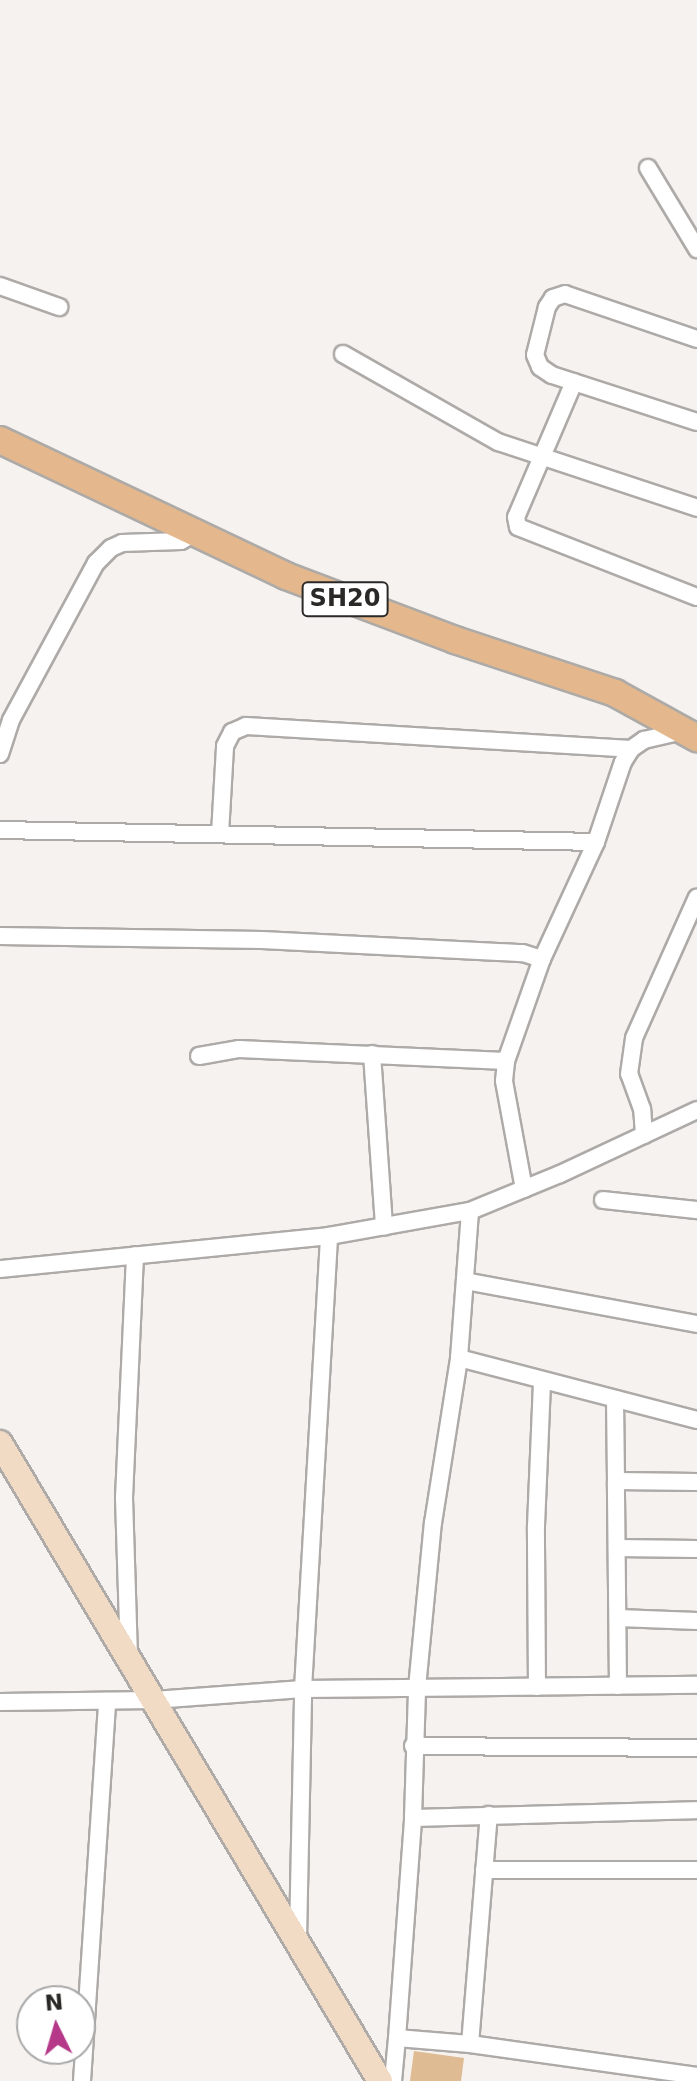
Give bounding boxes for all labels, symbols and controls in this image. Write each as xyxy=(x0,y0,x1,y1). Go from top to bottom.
road number: SH20 xyxy=(301,579,389,619)
north arrow xyxy=(16,1985,96,2065)
text: N xyxy=(44,1989,64,2016)

